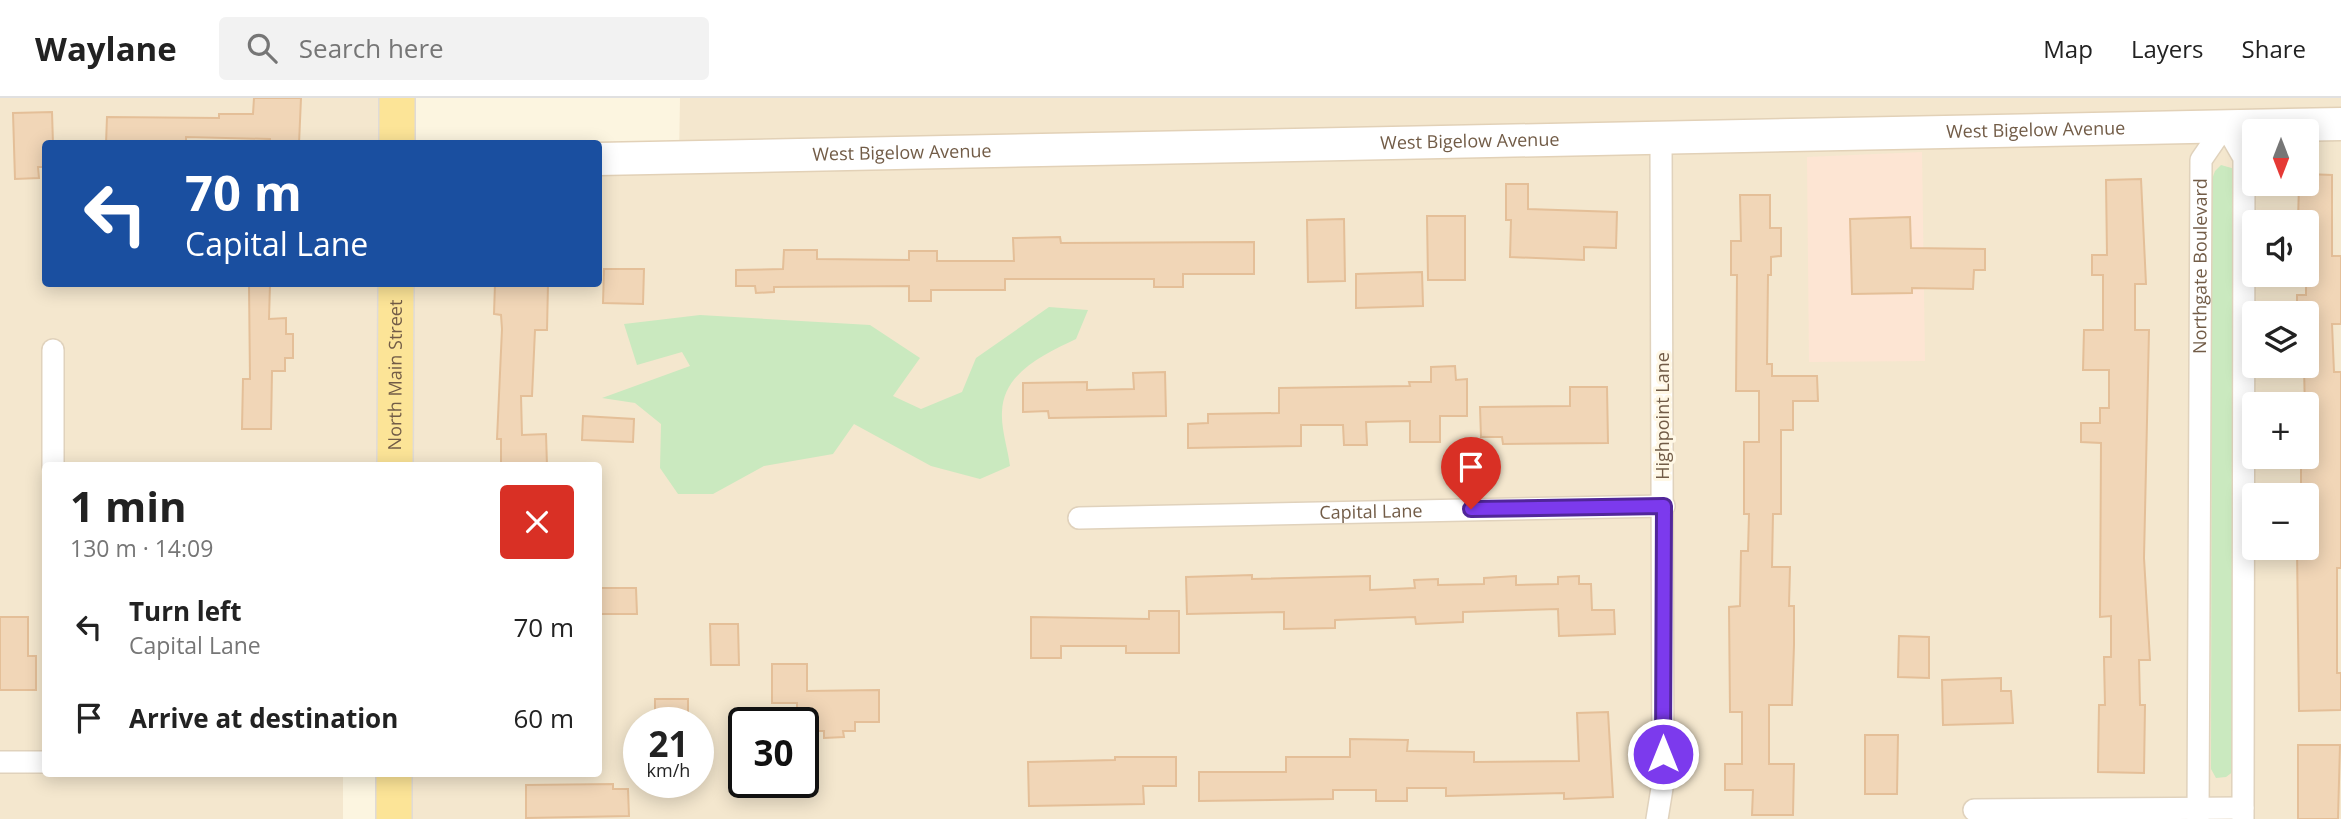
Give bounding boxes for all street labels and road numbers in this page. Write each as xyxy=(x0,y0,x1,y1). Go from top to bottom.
street label: West Bigelow Avenue xyxy=(1946,115,2126,143)
street label: West Bigelow Avenue xyxy=(1380,127,1560,154)
street label: West Bigelow Avenue xyxy=(812,138,992,166)
street label: Northgate Boulevard xyxy=(2187,178,2212,354)
street label: North Main Street xyxy=(382,300,407,450)
street label: Highpoint Lane xyxy=(1650,352,1674,480)
street label: Capital Lane xyxy=(1319,498,1423,524)

